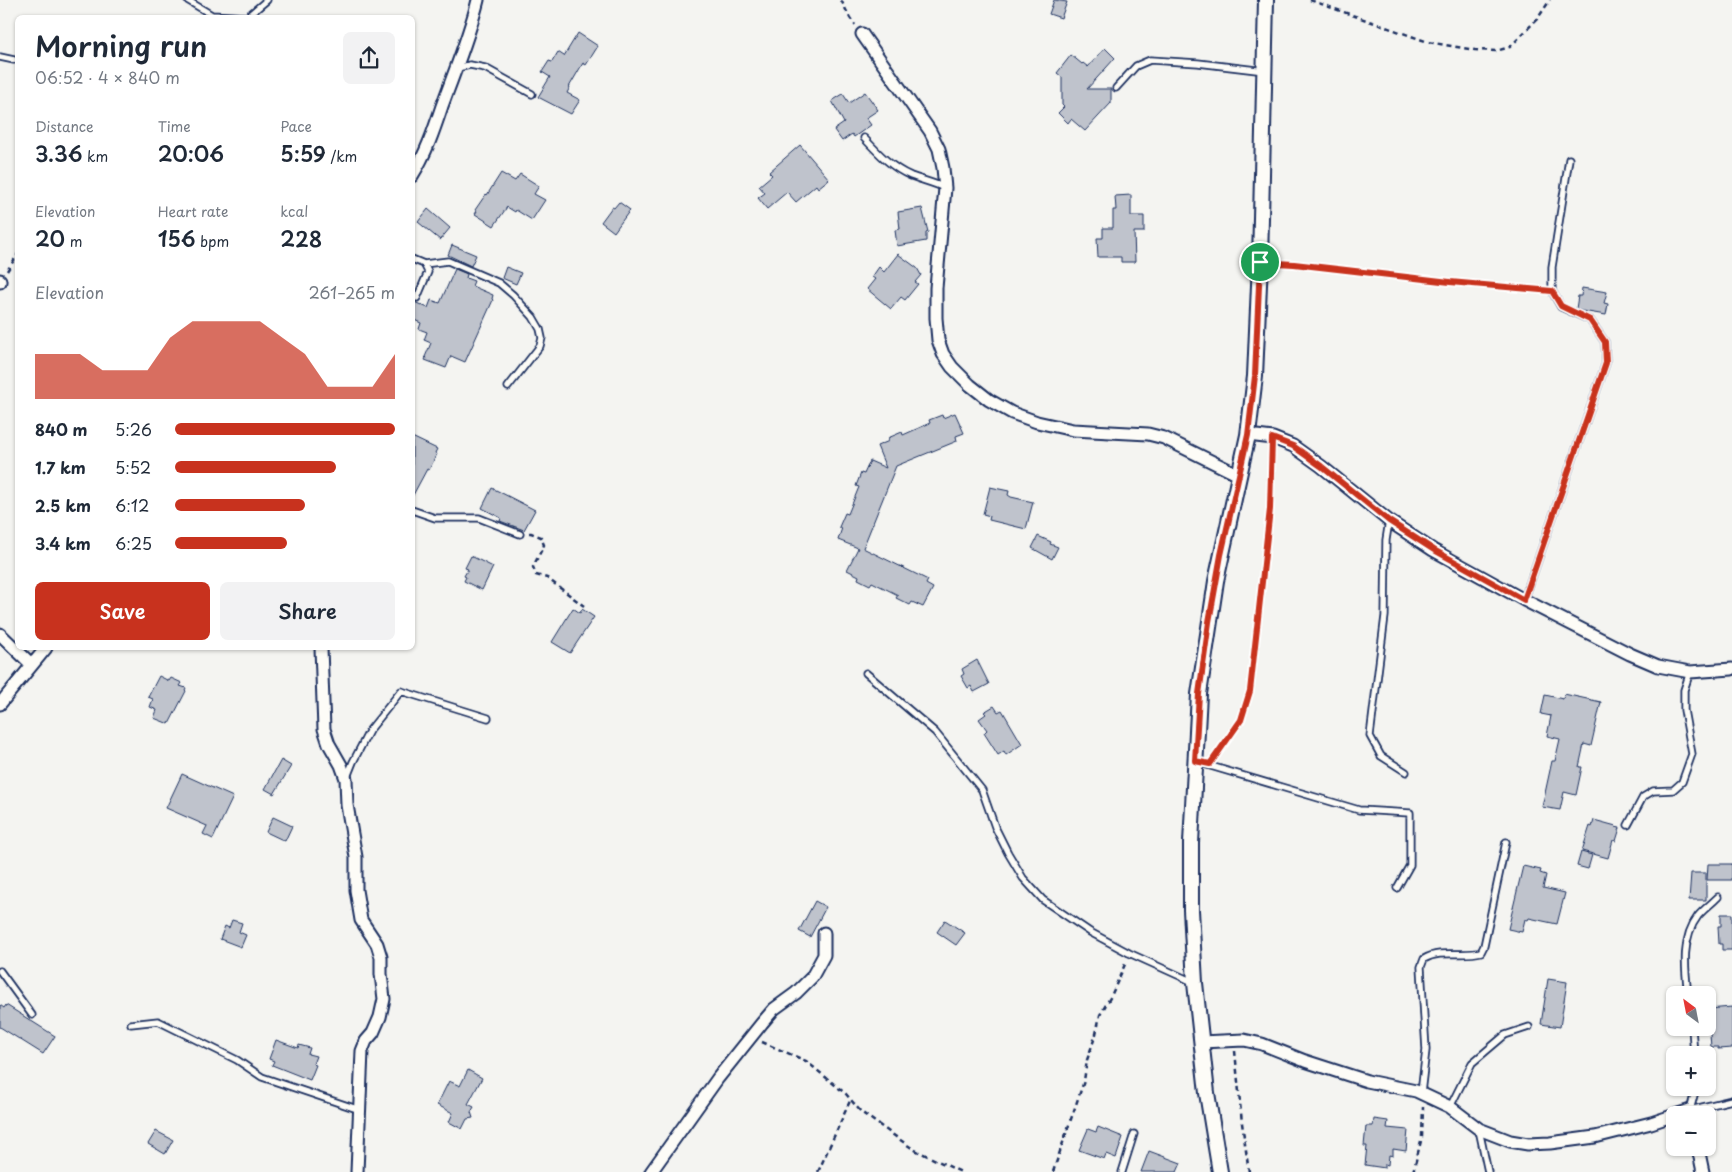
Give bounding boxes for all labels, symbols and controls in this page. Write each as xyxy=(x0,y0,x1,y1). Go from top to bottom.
text: Morning run xyxy=(35,24,207,67)
button: share xyxy=(343,32,395,84)
text: 06:52 · 4 × 840 m xyxy=(35,65,180,89)
text: Distance xyxy=(35,116,94,137)
text: Time xyxy=(158,116,191,137)
text: Pace xyxy=(280,116,312,137)
text: 3.36 xyxy=(35,137,83,169)
text: 20:06 xyxy=(158,137,224,169)
text: 5:59 xyxy=(280,137,326,169)
text: km xyxy=(83,146,108,167)
text: /km xyxy=(326,146,357,167)
text: Elevation xyxy=(35,201,95,222)
text: Heart rate xyxy=(158,201,228,222)
text: kcal xyxy=(280,201,308,222)
text: 20 xyxy=(35,222,65,254)
text: 156 xyxy=(158,222,196,254)
text: 228 xyxy=(280,222,322,254)
text: m xyxy=(65,231,82,252)
text: bpm xyxy=(196,231,229,252)
pin xyxy=(1239,241,1281,283)
icon: arrive xyxy=(1246,248,1274,276)
text: Elevation xyxy=(35,280,104,304)
text: 261–265 m xyxy=(309,280,395,304)
text: 840 m xyxy=(35,417,88,441)
text: 5:26 xyxy=(115,417,152,441)
text: 1.7 km xyxy=(35,455,86,479)
text: 5:52 xyxy=(115,455,151,479)
text: 2.5 km xyxy=(35,493,91,517)
text: 6:12 xyxy=(115,493,149,517)
text: 3.4 km xyxy=(35,531,91,555)
text: 6:25 xyxy=(115,531,152,555)
button: Save xyxy=(35,582,210,640)
button: Share xyxy=(220,582,395,640)
north arrow xyxy=(1666,986,1716,1036)
map controls xyxy=(1666,986,1716,1156)
button: + xyxy=(1666,1046,1716,1096)
button: − xyxy=(1666,1106,1716,1156)

